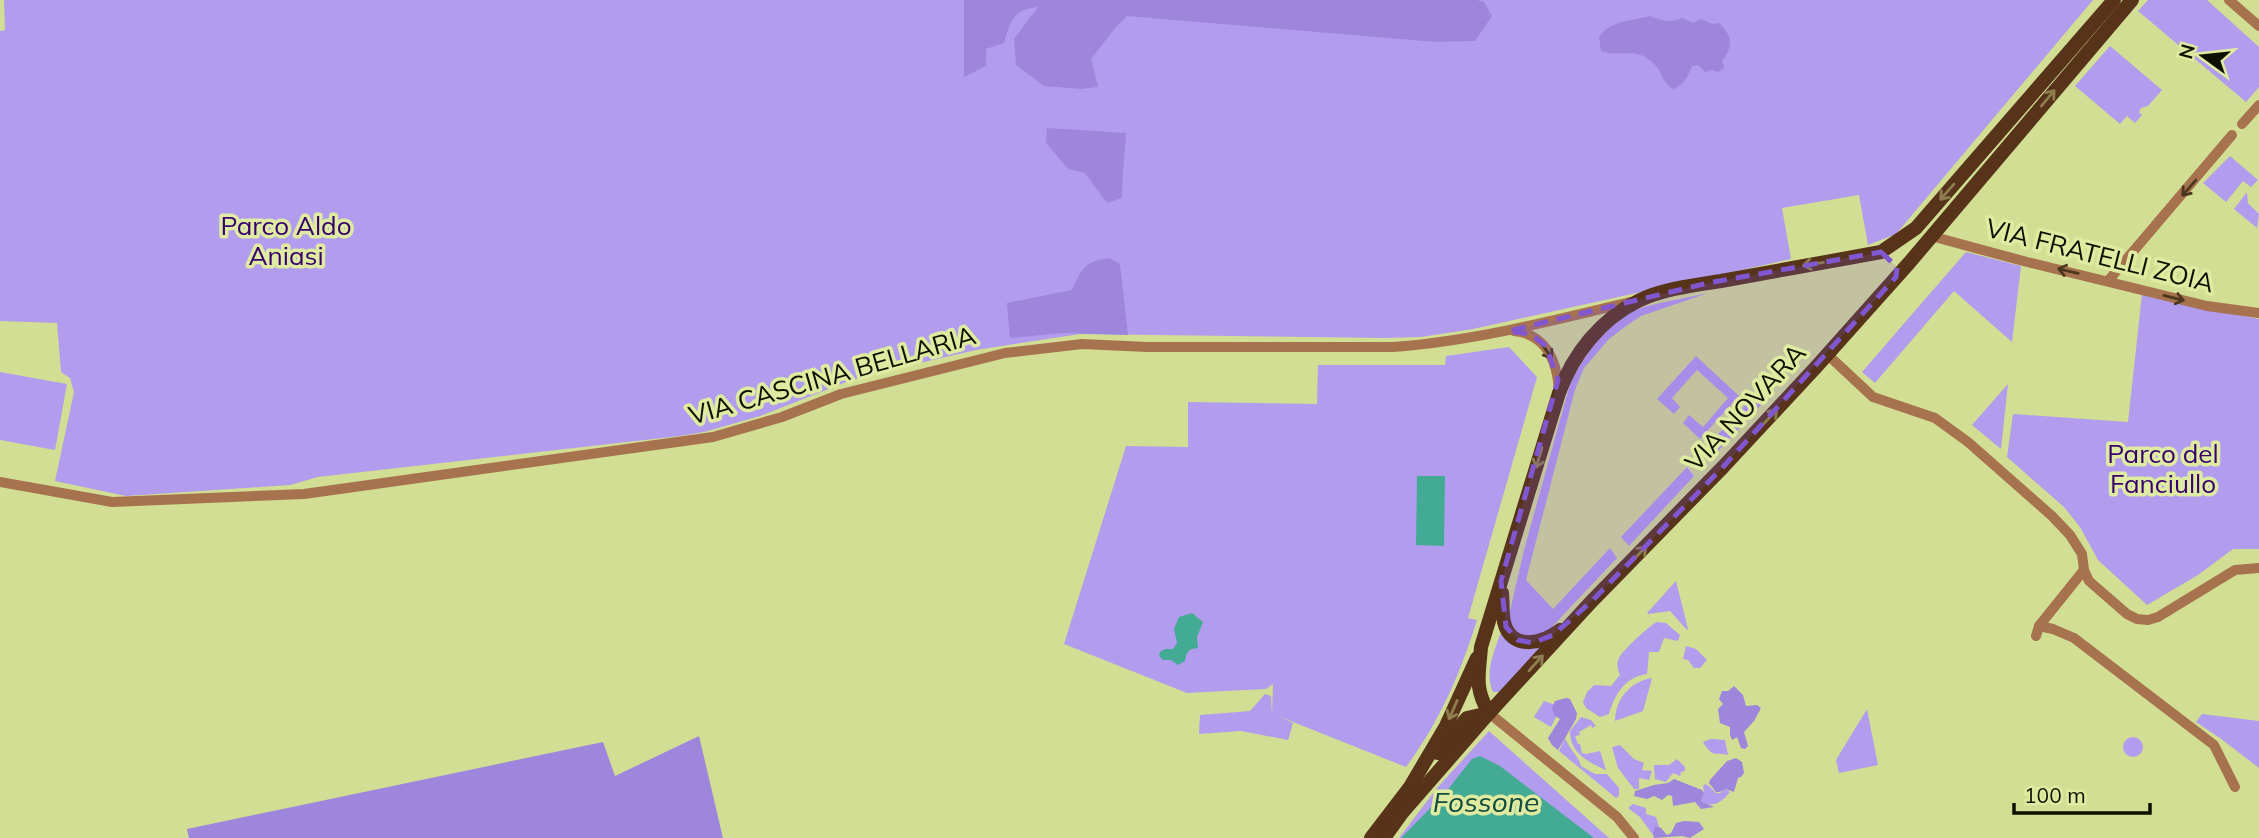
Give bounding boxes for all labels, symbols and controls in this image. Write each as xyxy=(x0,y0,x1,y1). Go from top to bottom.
north arrow xyxy=(2168,21,2238,91)
text: N xyxy=(2173,42,2200,62)
one-way arrow xyxy=(2040,89,2056,107)
one-way arrow xyxy=(2181,178,2197,196)
one-way arrow xyxy=(1939,183,1955,201)
park label: Parco Aldo Aniasi xyxy=(220,209,352,272)
street label: VIA FRATELLI ZOIA xyxy=(1982,211,2218,299)
one-way arrow xyxy=(1803,258,1825,271)
one-way arrow xyxy=(2057,264,2079,277)
one-way arrow xyxy=(2162,292,2185,305)
street label: VIA CASCINA BELLARIA xyxy=(685,318,979,432)
street label: VIA NOVARA xyxy=(1678,336,1812,478)
one-way arrow xyxy=(1539,340,1553,359)
one-way arrow xyxy=(1762,408,1778,426)
park label: Parco del Fanciullo xyxy=(2107,437,2219,500)
one-way arrow xyxy=(1532,447,1545,469)
one-way arrow xyxy=(1631,545,1648,562)
one-way arrow xyxy=(1528,655,1544,673)
one-way arrow xyxy=(1446,698,1459,720)
scale bar xyxy=(2014,772,2150,816)
text: 100 m xyxy=(2024,782,2086,808)
water label: Fossone xyxy=(1433,784,1539,819)

